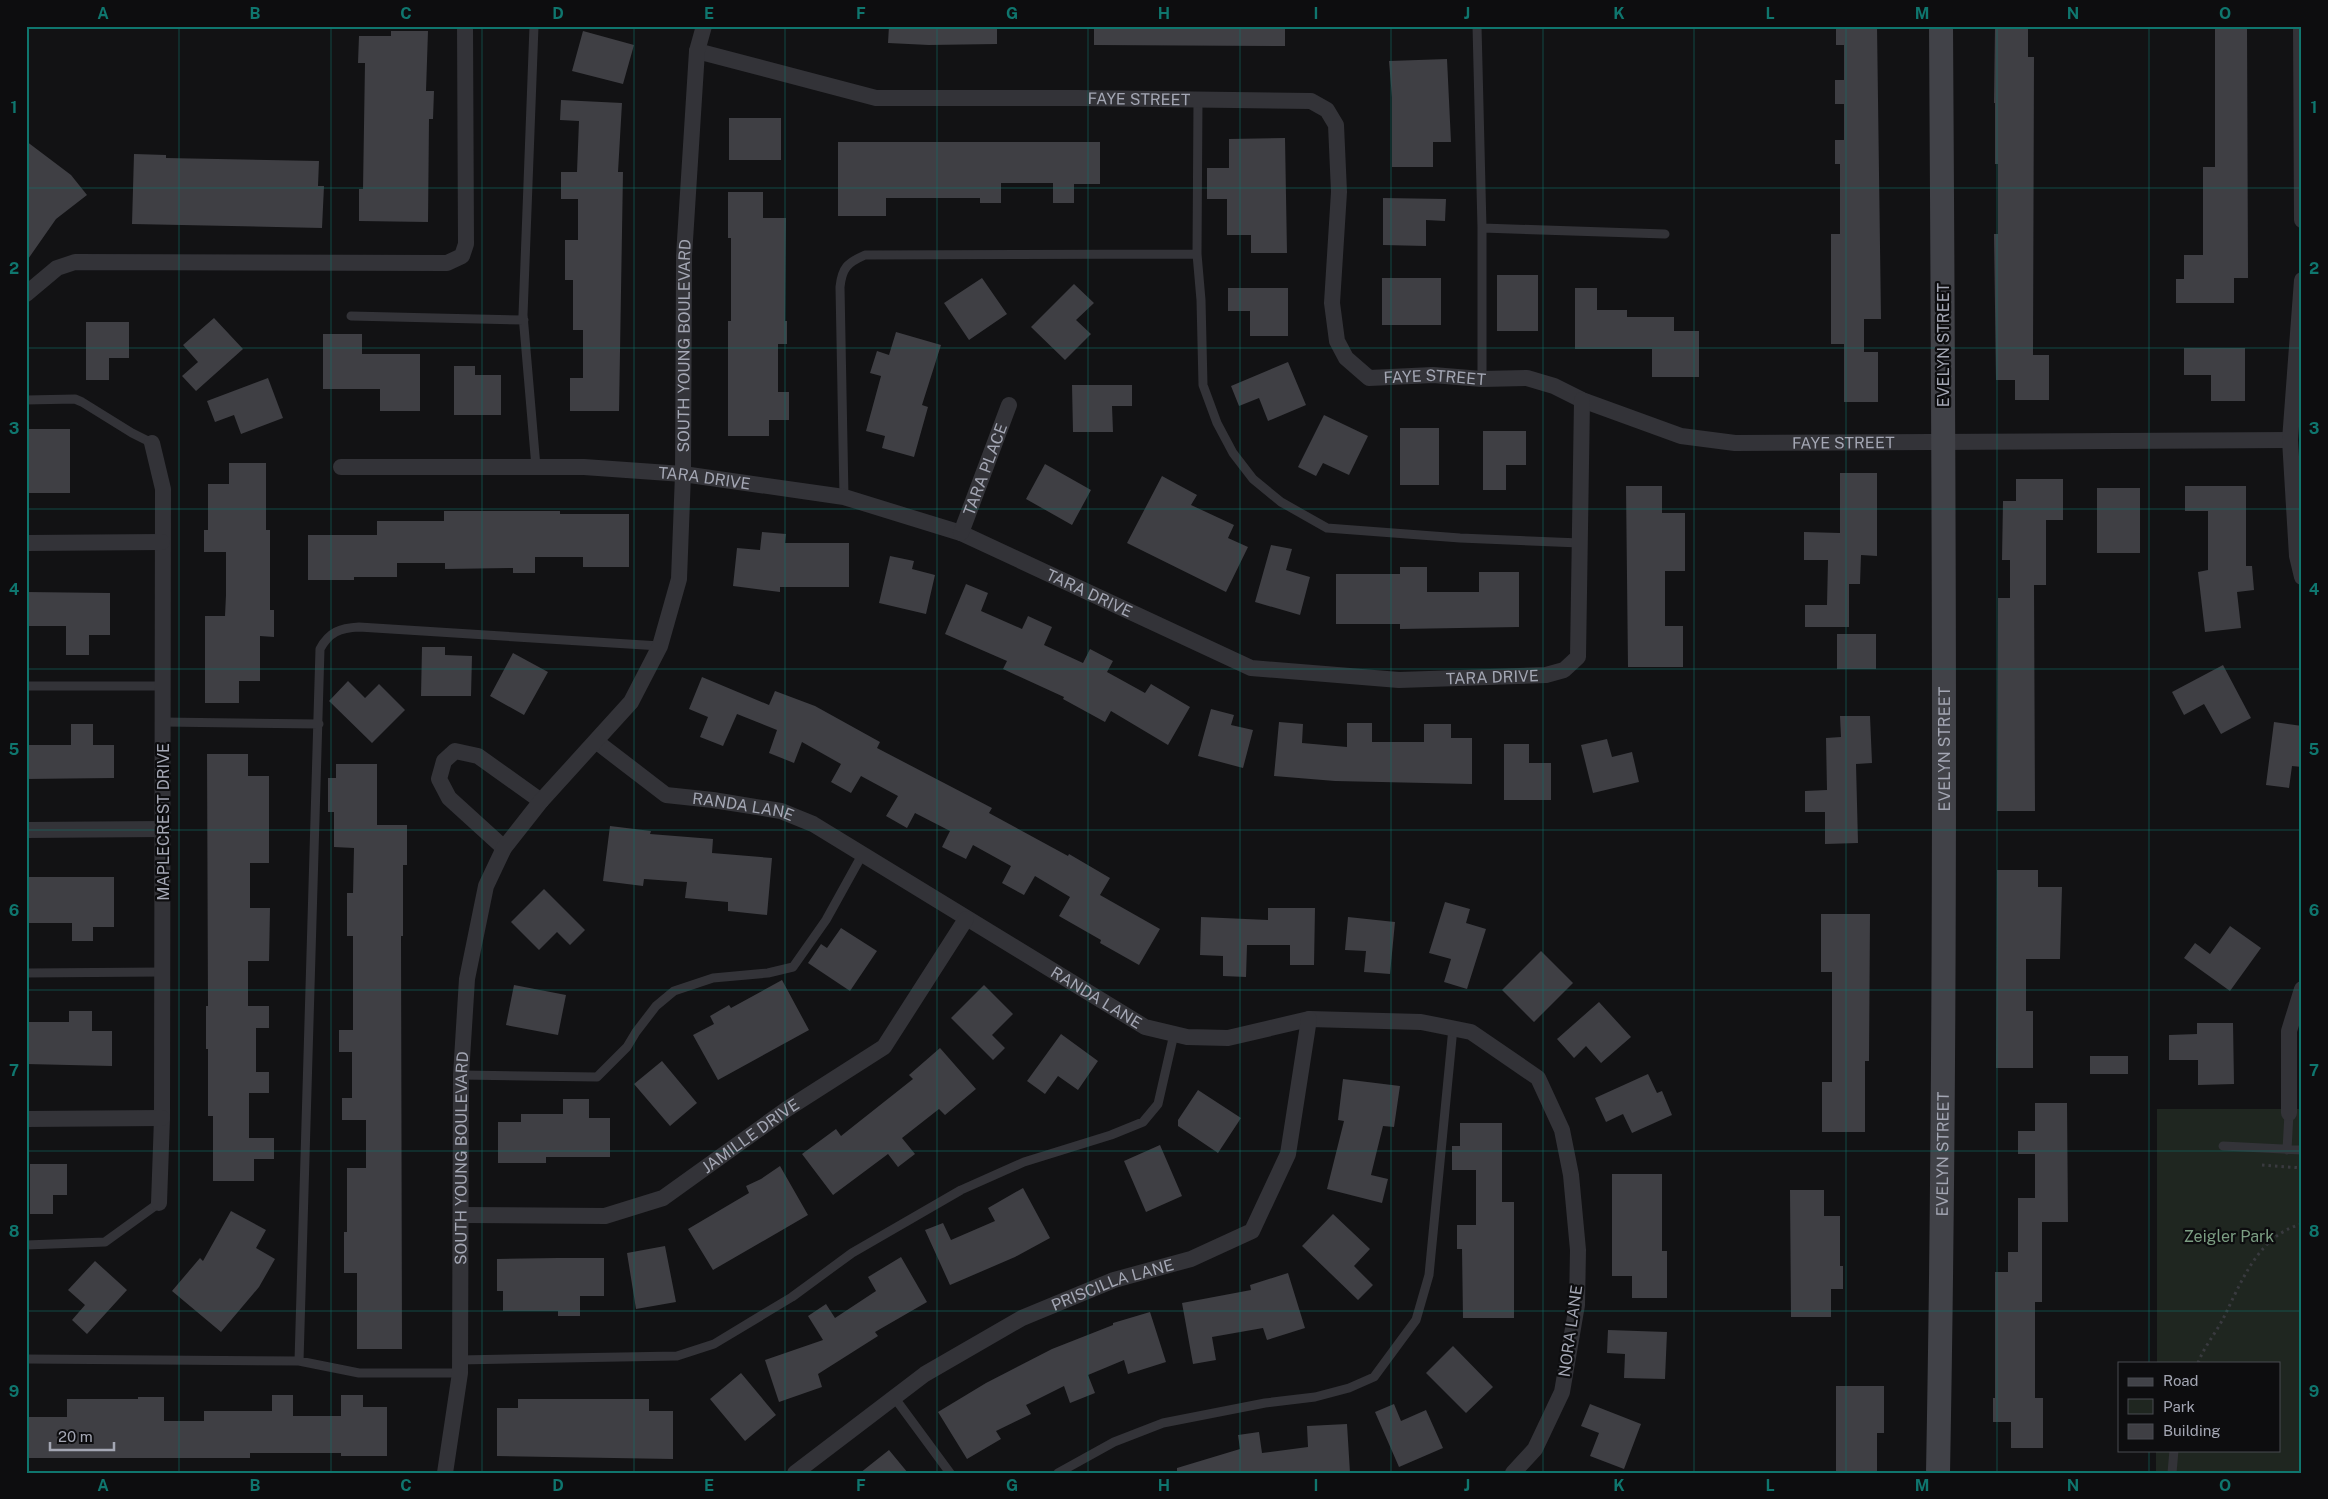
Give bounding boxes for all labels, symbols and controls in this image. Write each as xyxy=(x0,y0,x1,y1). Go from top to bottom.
text: A xyxy=(97,4,109,23)
text: B xyxy=(250,4,261,23)
text: C xyxy=(400,4,412,23)
text: D xyxy=(552,4,564,23)
text: E xyxy=(704,4,714,23)
text: F xyxy=(856,4,866,23)
text: G xyxy=(1006,4,1018,23)
text: H xyxy=(1158,4,1170,23)
text: I xyxy=(1314,4,1318,23)
text: J xyxy=(1464,4,1470,23)
text: K xyxy=(1613,4,1625,23)
text: L xyxy=(1765,4,1775,23)
text: M xyxy=(1915,4,1929,23)
text: N xyxy=(2067,4,2079,23)
text: O xyxy=(2219,4,2231,23)
street label: FAYE STREET xyxy=(1087,89,1191,109)
text: 1 xyxy=(11,98,17,117)
text: 1 xyxy=(2311,98,2317,117)
street label: SOUTH YOUNG BOULEVARD xyxy=(674,238,695,452)
text: 2 xyxy=(9,259,19,278)
text: 2 xyxy=(2309,259,2319,278)
street label: EVELYN STREET xyxy=(1934,282,1953,407)
street label: FAYE STREET xyxy=(1383,366,1487,389)
text: 3 xyxy=(9,419,19,438)
text: 3 xyxy=(2309,419,2319,438)
street label: TARA PLACE xyxy=(959,421,1011,518)
street label: FAYE STREET xyxy=(1792,433,1895,453)
street label: TARA DRIVE xyxy=(658,463,752,494)
street label: TARA DRIVE xyxy=(1043,565,1135,621)
text: 4 xyxy=(9,580,20,599)
text: 4 xyxy=(2309,580,2320,599)
street label: TARA DRIVE xyxy=(1446,666,1539,688)
street label: EVELYN STREET xyxy=(1935,686,1954,811)
text: 5 xyxy=(9,740,20,759)
text: 5 xyxy=(2309,740,2320,759)
street label: MAPLECREST DRIVE xyxy=(154,743,173,901)
street label: RANDA LANE xyxy=(691,789,797,825)
text: 6 xyxy=(9,901,19,920)
text: 6 xyxy=(2309,901,2319,920)
street label: RANDA LANE xyxy=(1047,963,1145,1033)
street label: SOUTH YOUNG BOULEVARD xyxy=(451,1051,472,1265)
text: 7 xyxy=(9,1061,19,1080)
text: 7 xyxy=(2309,1061,2319,1080)
street label: EVELYN STREET xyxy=(1933,1091,1953,1217)
street label: JAMILLE DRIVE xyxy=(698,1095,803,1177)
text: 8 xyxy=(9,1222,20,1241)
text: 8 xyxy=(2309,1222,2320,1241)
park label: Zeigler Park xyxy=(2184,1227,2274,1246)
street label: PRISCILLA LANE xyxy=(1048,1255,1176,1315)
street label: NORA LANE xyxy=(1555,1284,1586,1378)
legend xyxy=(2118,1362,2280,1452)
text: Road xyxy=(2163,1372,2199,1389)
text: 9 xyxy=(9,1382,19,1401)
text: 9 xyxy=(2309,1382,2319,1401)
text: Park xyxy=(2163,1398,2195,1415)
scale bar xyxy=(50,1419,114,1451)
text: Building xyxy=(2163,1422,2221,1439)
text: 20 m xyxy=(58,1428,93,1445)
text: A xyxy=(97,1476,109,1495)
text: B xyxy=(250,1476,261,1495)
text: C xyxy=(400,1476,412,1495)
text: D xyxy=(552,1476,564,1495)
text: E xyxy=(704,1476,714,1495)
text: F xyxy=(856,1476,866,1495)
text: G xyxy=(1006,1476,1018,1495)
text: H xyxy=(1158,1476,1170,1495)
text: I xyxy=(1314,1476,1318,1495)
text: J xyxy=(1464,1476,1470,1495)
text: K xyxy=(1613,1476,1625,1495)
text: L xyxy=(1765,1476,1775,1495)
text: M xyxy=(1915,1476,1929,1495)
text: N xyxy=(2067,1476,2079,1495)
text: O xyxy=(2219,1476,2231,1495)

